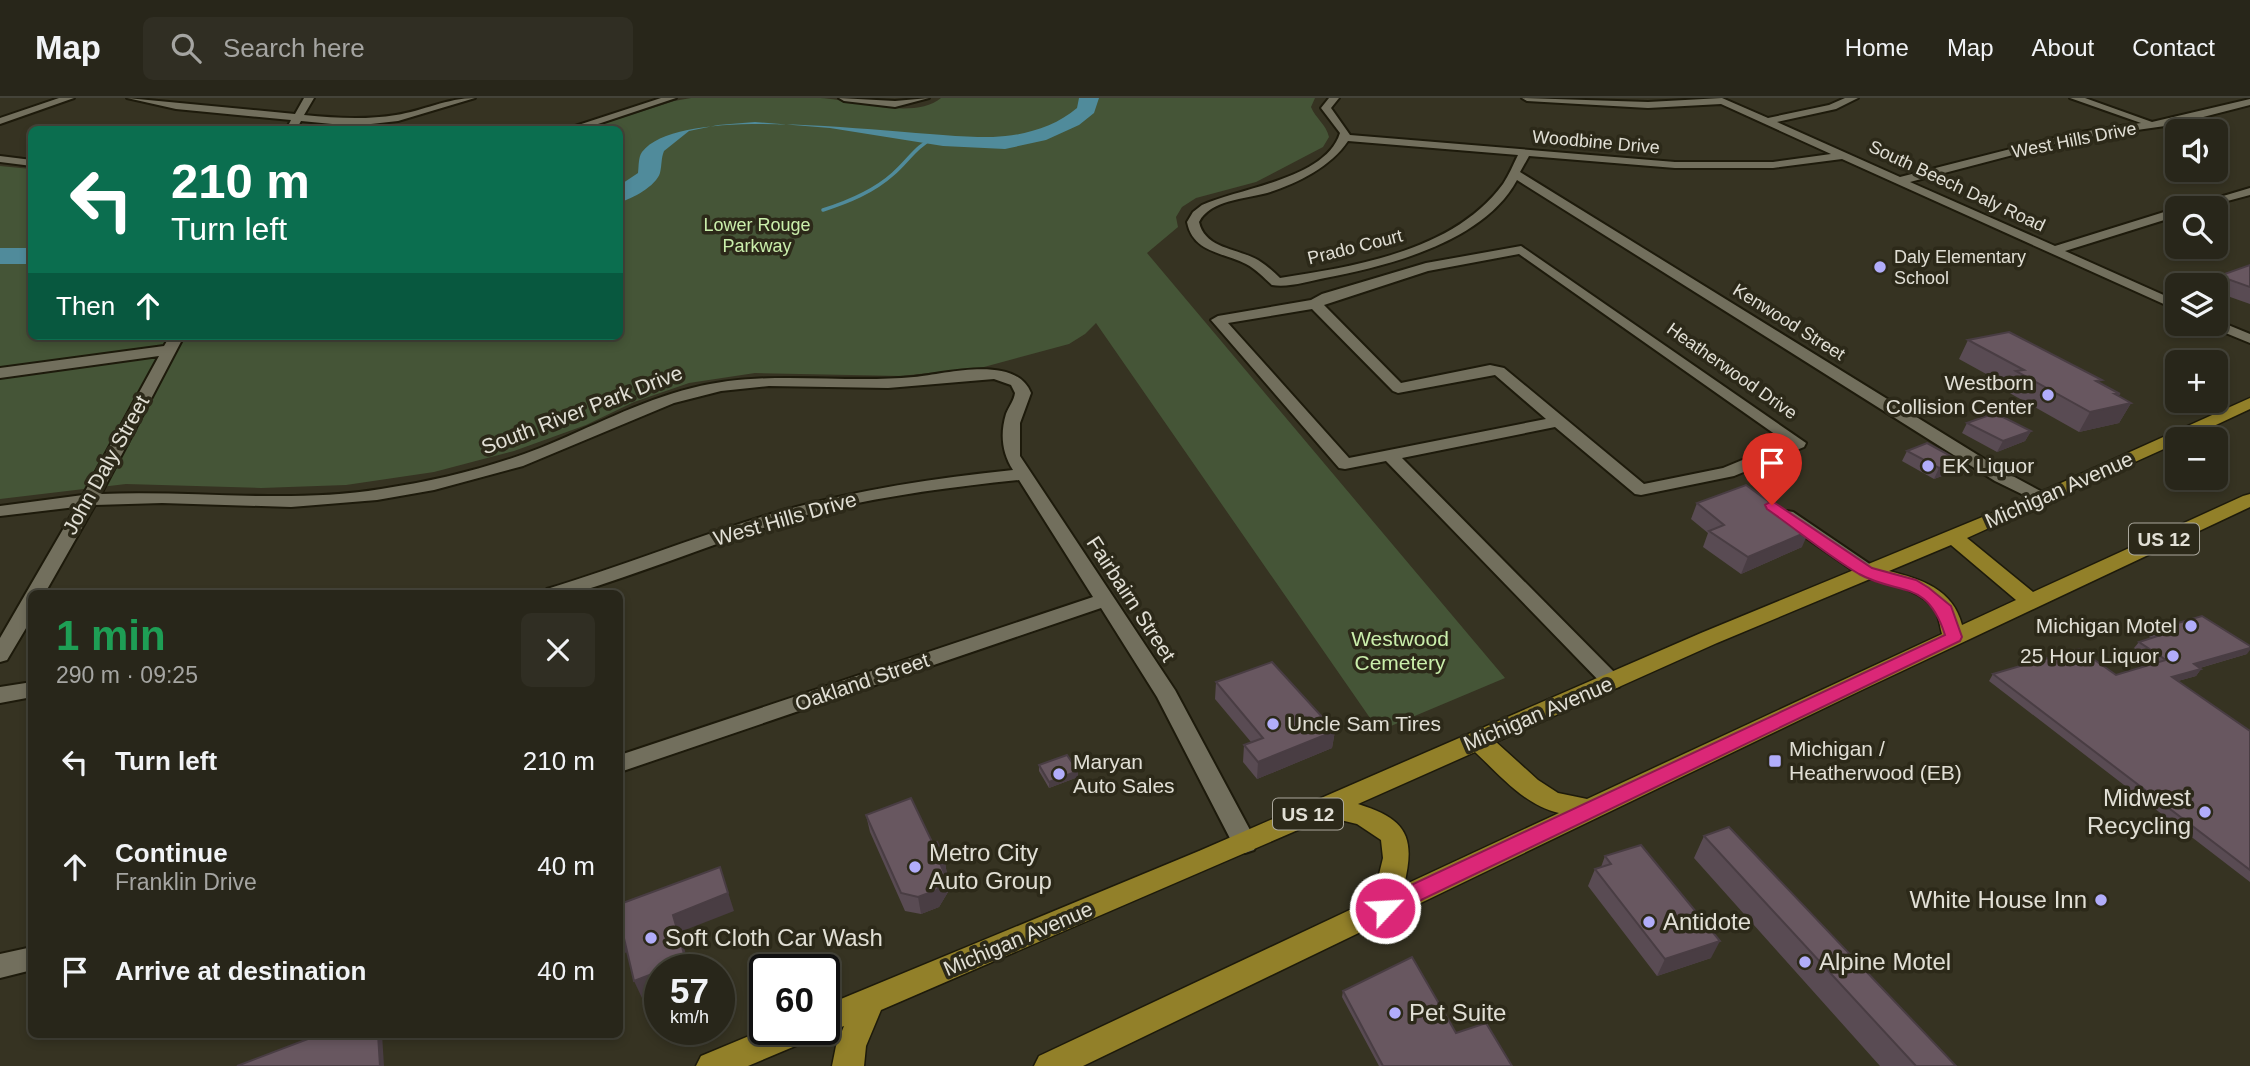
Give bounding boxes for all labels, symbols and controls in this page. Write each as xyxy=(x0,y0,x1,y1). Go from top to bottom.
search box xyxy=(143,17,633,80)
text: Map xyxy=(35,29,101,66)
icon: search xyxy=(167,29,205,67)
text: Search here xyxy=(223,33,365,63)
text: Home xyxy=(1845,34,1909,61)
text: Map xyxy=(1947,34,1994,61)
text: About xyxy=(2032,34,2094,61)
text: Contact xyxy=(2132,34,2215,61)
street label: West Hills Drive xyxy=(2010,118,2138,162)
map controls xyxy=(2165,119,2228,490)
button: sound xyxy=(2165,119,2228,182)
street label: Woodbine Drive xyxy=(1532,126,1660,158)
street label: South Beech Daly Road xyxy=(1866,136,2048,236)
icon: left xyxy=(56,154,147,245)
text: 210 m xyxy=(171,154,310,208)
button: search xyxy=(2165,196,2228,259)
text: Turn left xyxy=(171,211,287,247)
park label: Lower Rouge Parkway xyxy=(703,215,811,256)
street label: Prado Court xyxy=(1305,226,1405,268)
place label: Daly Elementary School xyxy=(1894,247,2026,288)
marker: Daly Elementary School xyxy=(1872,259,1888,275)
button: layers xyxy=(2165,273,2228,336)
street label: Kenwood Street xyxy=(1729,280,1849,364)
icon: ahead xyxy=(129,287,167,325)
text: Then xyxy=(56,291,115,321)
street label: Heatherwood Drive xyxy=(1663,319,1801,423)
button: + xyxy=(2165,350,2228,413)
street label: South River Park Drive xyxy=(478,361,686,459)
place label: Westborn Collision Center xyxy=(1886,371,2034,418)
marker: Westborn Collision Center xyxy=(2040,387,2056,403)
street label: John Daly Street xyxy=(58,391,153,538)
button: − xyxy=(2165,427,2228,490)
pin xyxy=(1742,433,1802,505)
icon: arrive xyxy=(1753,444,1791,482)
street label: Michigan Avenue xyxy=(1981,447,2136,532)
place label: EK Liquor xyxy=(1942,454,2034,477)
marker: EK Liquor xyxy=(1920,458,1936,474)
street label: West Hills Drive xyxy=(711,487,859,550)
road number: US 12 xyxy=(2129,524,2199,554)
street label: Fairbairn Street xyxy=(1082,532,1181,666)
text: 1 min xyxy=(56,612,166,659)
button: close xyxy=(521,613,595,687)
place label: Michigan Motel xyxy=(2036,614,2177,637)
marker: Michigan Motel xyxy=(2183,618,2199,634)
park label: Westwood Cemetery xyxy=(1351,627,1449,674)
place label: 25 Hour Liquor xyxy=(2020,644,2159,667)
street label: Oakland Street xyxy=(792,648,932,715)
marker: 25 Hour Liquor xyxy=(2165,648,2181,664)
text: 290 m · 09:25 xyxy=(56,662,198,688)
street label: Michigan Avenue xyxy=(1460,672,1616,755)
place label: Uncle Sam Tires xyxy=(1287,712,1441,735)
marker: Uncle Sam Tires xyxy=(1265,716,1281,732)
place label: Michigan / Heatherwood (EB) xyxy=(1789,737,1962,784)
icon: left xyxy=(56,743,94,781)
text: Turn left xyxy=(115,746,217,776)
text: 210 m xyxy=(523,746,595,776)
place label: Maryan Auto Sales xyxy=(1073,750,1175,797)
marker: Michigan / Heatherwood (EB) xyxy=(1767,753,1783,769)
marker: Maryan Auto Sales xyxy=(1051,766,1067,782)
place label: Midwest Recycling xyxy=(2087,784,2191,839)
road number: US 12 xyxy=(1273,799,1343,830)
marker: Midwest Recycling xyxy=(2197,804,2213,820)
text: Continue xyxy=(115,838,228,868)
place label: Metro City Auto Group xyxy=(929,839,1052,894)
icon: ahead xyxy=(56,848,94,886)
text: 40 m xyxy=(537,851,595,881)
marker: Metro City Auto Group xyxy=(907,859,923,875)
text: Franklin Drive xyxy=(115,869,257,895)
position arrow xyxy=(1348,871,1422,945)
place label: White House Inn xyxy=(1910,886,2087,913)
marker: White House Inn xyxy=(2093,892,2109,908)
street label: Michigan Avenue xyxy=(940,897,1096,980)
place label: Antidote xyxy=(1663,908,1751,935)
marker: Antidote xyxy=(1641,914,1657,930)
place label: Soft Cloth Car Wash xyxy=(665,924,883,951)
marker: Soft Cloth Car Wash xyxy=(643,930,659,946)
place label: Alpine Motel xyxy=(1819,948,1951,975)
icon: arrive xyxy=(56,953,94,991)
speed limit sign: 60 xyxy=(749,954,840,1045)
marker: Alpine Motel xyxy=(1797,954,1813,970)
text: Arrive at destination xyxy=(115,956,366,986)
text: 40 m xyxy=(537,956,595,986)
text: 57 xyxy=(670,971,709,1010)
place label: Pet Suite xyxy=(1409,999,1506,1026)
marker: Pet Suite xyxy=(1387,1005,1403,1021)
text: km/h xyxy=(670,1007,709,1027)

